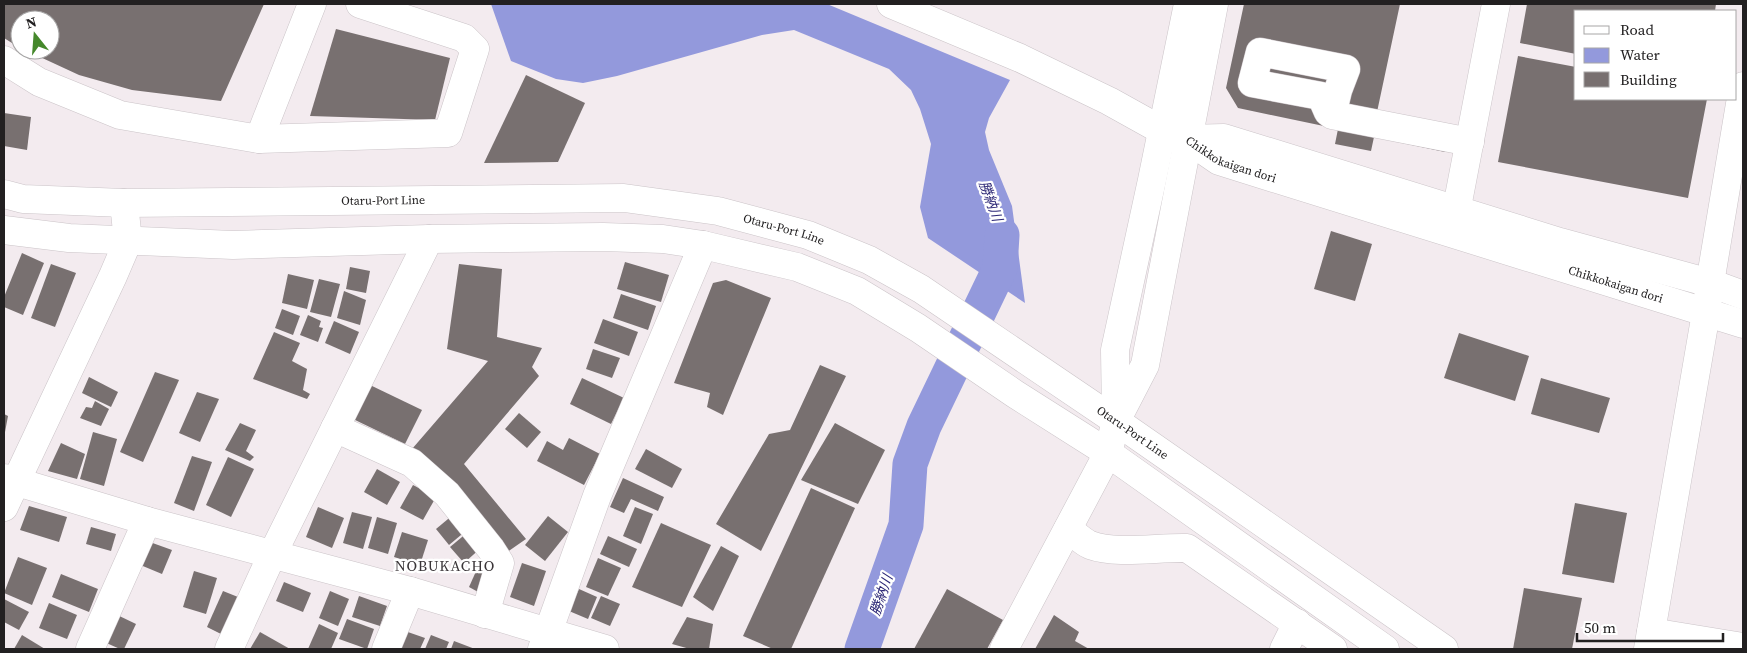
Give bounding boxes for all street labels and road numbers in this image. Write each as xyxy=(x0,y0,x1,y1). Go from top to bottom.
street label: Chikkokaigan dori xyxy=(1183,132,1279,186)
street label: Otaru-Port Line xyxy=(341,192,425,209)
street label: Otaru-Port Line xyxy=(741,210,827,249)
street label: Chikkokaigan dori xyxy=(1566,262,1665,307)
street label: Otaru-Port Line xyxy=(1094,402,1172,463)

